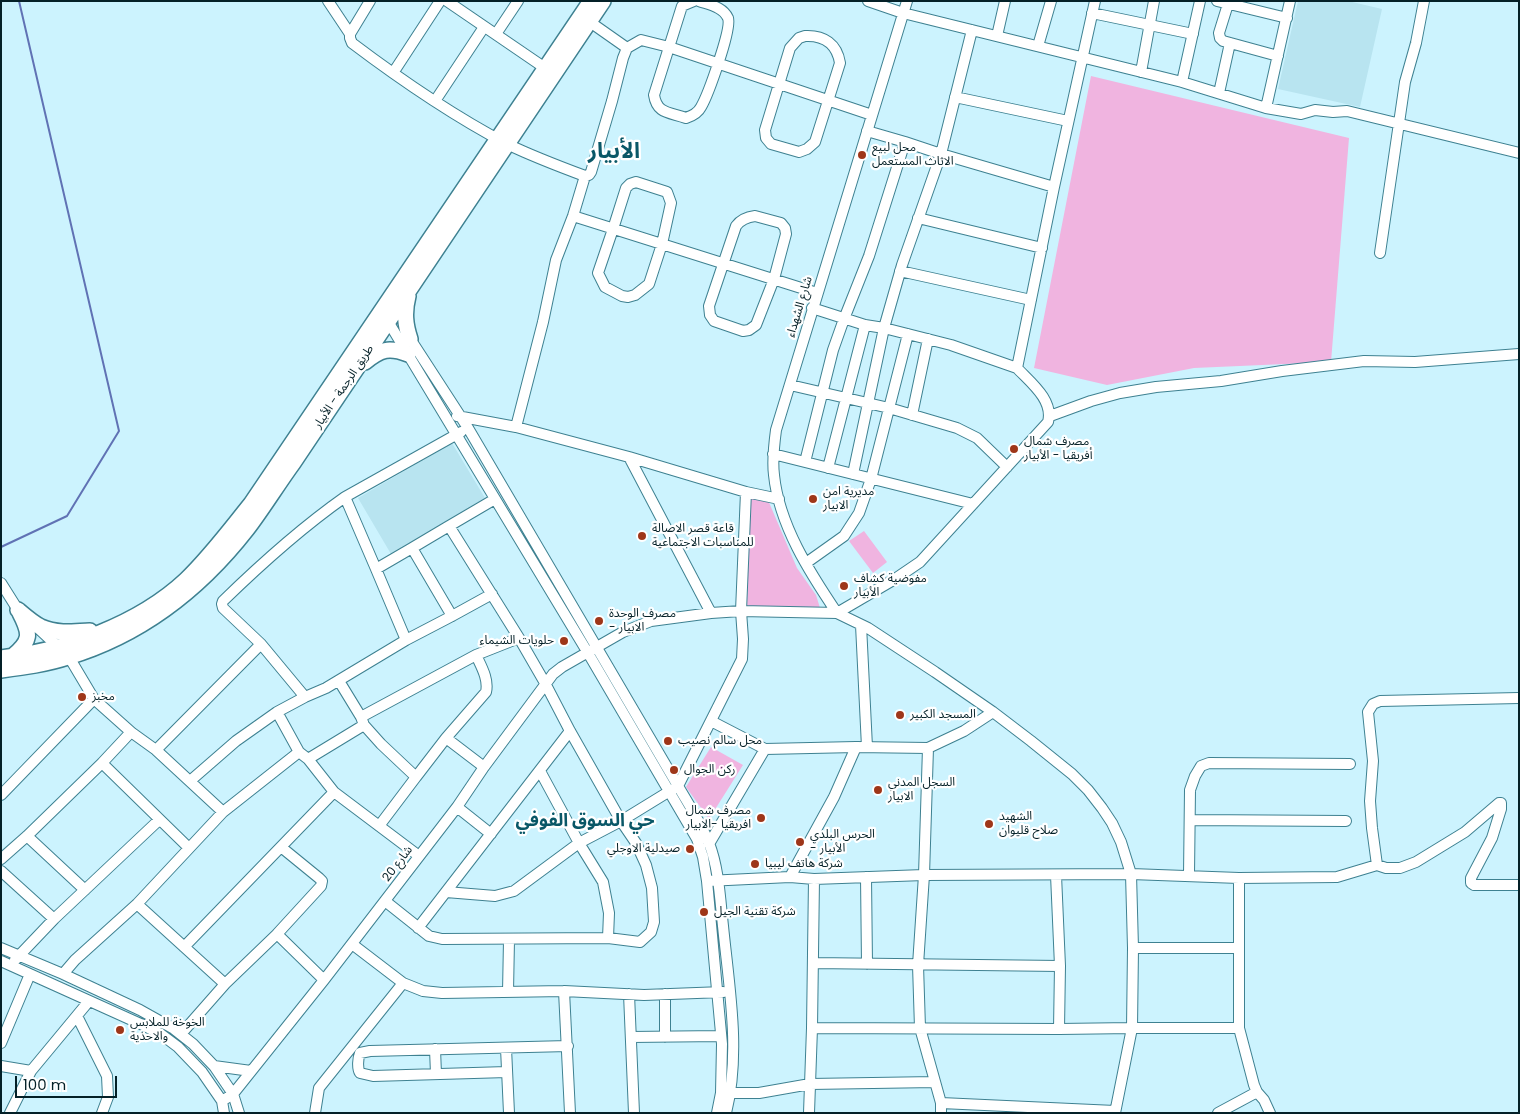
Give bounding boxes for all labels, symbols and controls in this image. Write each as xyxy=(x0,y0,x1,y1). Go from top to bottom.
district label: الأبيار xyxy=(588,139,640,165)
place label: محل لبيع الاثاث المستعمل xyxy=(872,141,954,169)
marker: محل لبيع الاثاث المستعمل xyxy=(856,149,868,161)
street label: شارع الشهداء xyxy=(784,275,816,339)
street label: طريق الرجمة - الأبيار xyxy=(311,343,377,431)
place label: مصرف شمال أفريقيا - الأبيار xyxy=(1024,435,1093,463)
marker: مصرف شمال أفريقيا - الأبيار xyxy=(1008,443,1020,455)
place label: مديرية امن الابيار xyxy=(823,485,874,513)
marker: مديرية امن الابيار xyxy=(807,493,819,505)
place label: قاعة قصر الاصالة للمناسبات الاجتماعية xyxy=(652,522,754,550)
marker: قاعة قصر الاصالة للمناسبات الاجتماعية xyxy=(636,530,648,542)
place label: مفوضية كشاف الأبيار xyxy=(854,572,927,600)
marker: مفوضية كشاف الأبيار xyxy=(838,580,850,592)
place label: مصرف الوحدة - الابيار xyxy=(609,607,676,635)
marker: مصرف الوحدة - الابيار xyxy=(593,615,605,627)
place label: حلويات الشيماء xyxy=(479,634,554,648)
marker: حلويات الشيماء xyxy=(558,635,570,647)
place label: مخبز xyxy=(92,690,115,704)
marker: مخبز xyxy=(76,691,88,703)
place label: المسجد الكبير xyxy=(910,708,976,722)
marker: المسجد الكبير xyxy=(894,709,906,721)
place label: محل سالم نصيب xyxy=(678,734,762,748)
marker: محل سالم نصيب xyxy=(662,735,674,747)
place label: ركن الجوال xyxy=(684,763,735,777)
marker: ركن الجوال xyxy=(668,764,680,776)
place label: السجل المدني الابيار xyxy=(888,776,955,804)
marker: السجل المدني الابيار xyxy=(872,784,884,796)
place label: مصرف شمال افريقيا -الابيار xyxy=(686,804,751,832)
district label: حي السوق الفوفي xyxy=(515,810,655,832)
place label: الشهيد صلاح قليوان xyxy=(999,810,1058,838)
marker: مصرف شمال افريقيا -الابيار xyxy=(755,812,767,824)
marker: الشهيد صلاح قليوان xyxy=(983,818,995,830)
place label: الحرس البلدي - الأبيار xyxy=(810,828,875,856)
marker: الحرس البلدي - الأبيار xyxy=(794,836,806,848)
place label: صيدلية الاوجلي xyxy=(607,842,680,856)
street label: شارع 20 xyxy=(380,843,416,885)
marker: صيدلية الاوجلي xyxy=(684,843,696,855)
place label: شركة هاتف ليبيا xyxy=(765,857,843,871)
marker: شركة هاتف ليبيا xyxy=(749,858,761,870)
place label: شركة تقنية الجيل xyxy=(714,905,796,919)
marker: شركة تقنية الجيل xyxy=(698,906,710,918)
place label: الخوخة للملابس والاحذية xyxy=(130,1016,205,1044)
marker: الخوخة للملابس والاحذية xyxy=(114,1024,126,1036)
scale bar xyxy=(18,1066,120,1098)
text: 100 m xyxy=(23,1074,66,1095)

